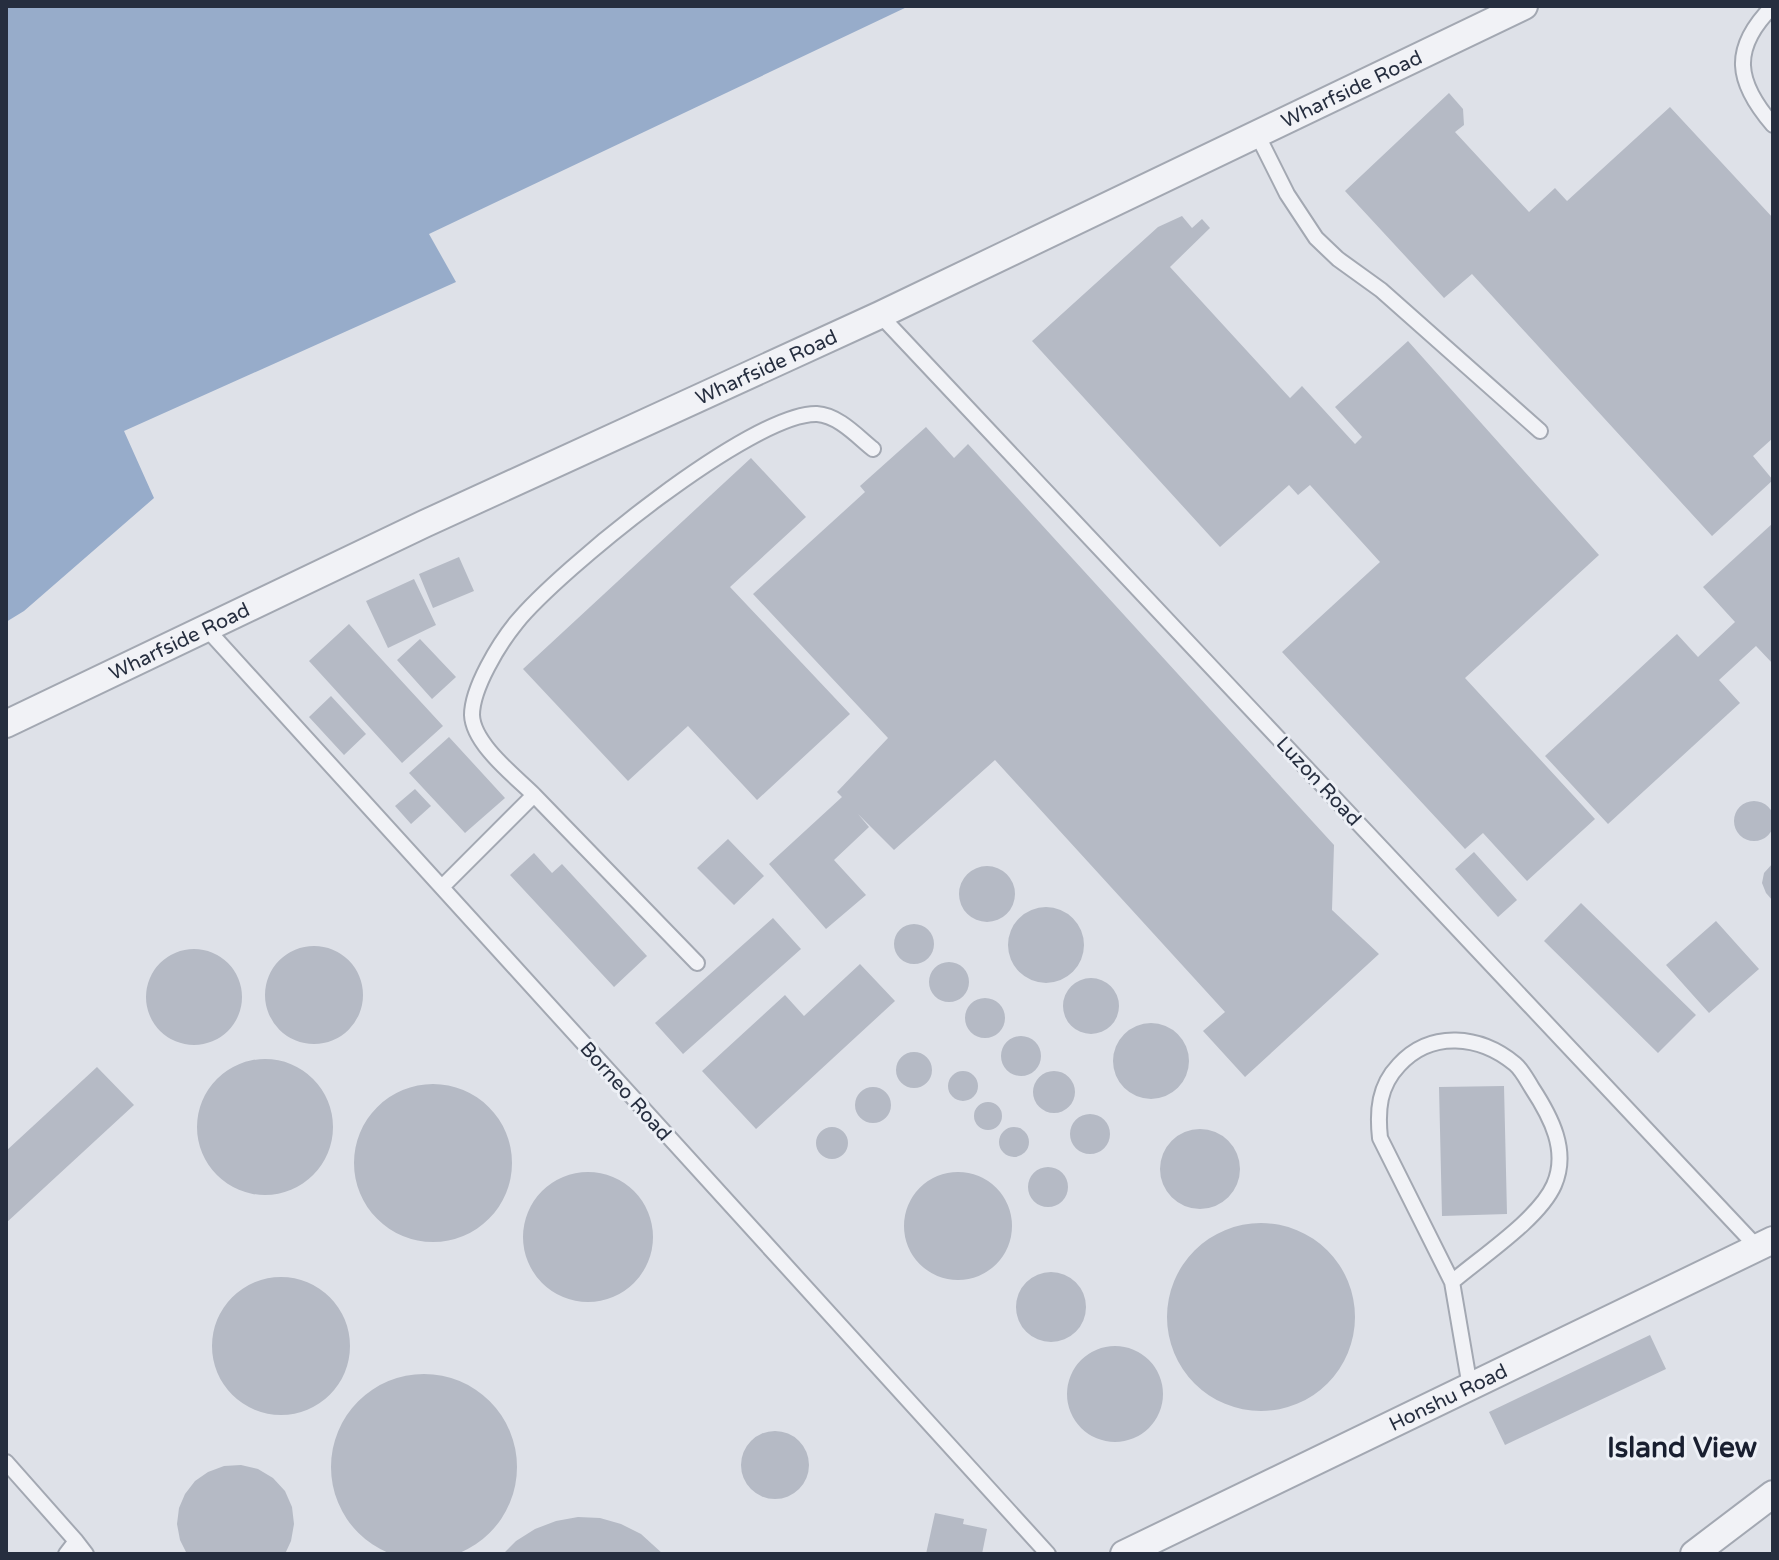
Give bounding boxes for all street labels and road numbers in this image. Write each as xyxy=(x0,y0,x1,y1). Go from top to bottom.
street label: Wharfside Road xyxy=(1278,46,1426,134)
street label: Wharfside Road xyxy=(692,325,841,411)
street label: Wharfside Road xyxy=(105,598,254,686)
street label: Luzon Road xyxy=(1271,732,1366,831)
street label: Borneo Road xyxy=(575,1037,676,1146)
street label: Honshu Road xyxy=(1385,1359,1512,1437)

